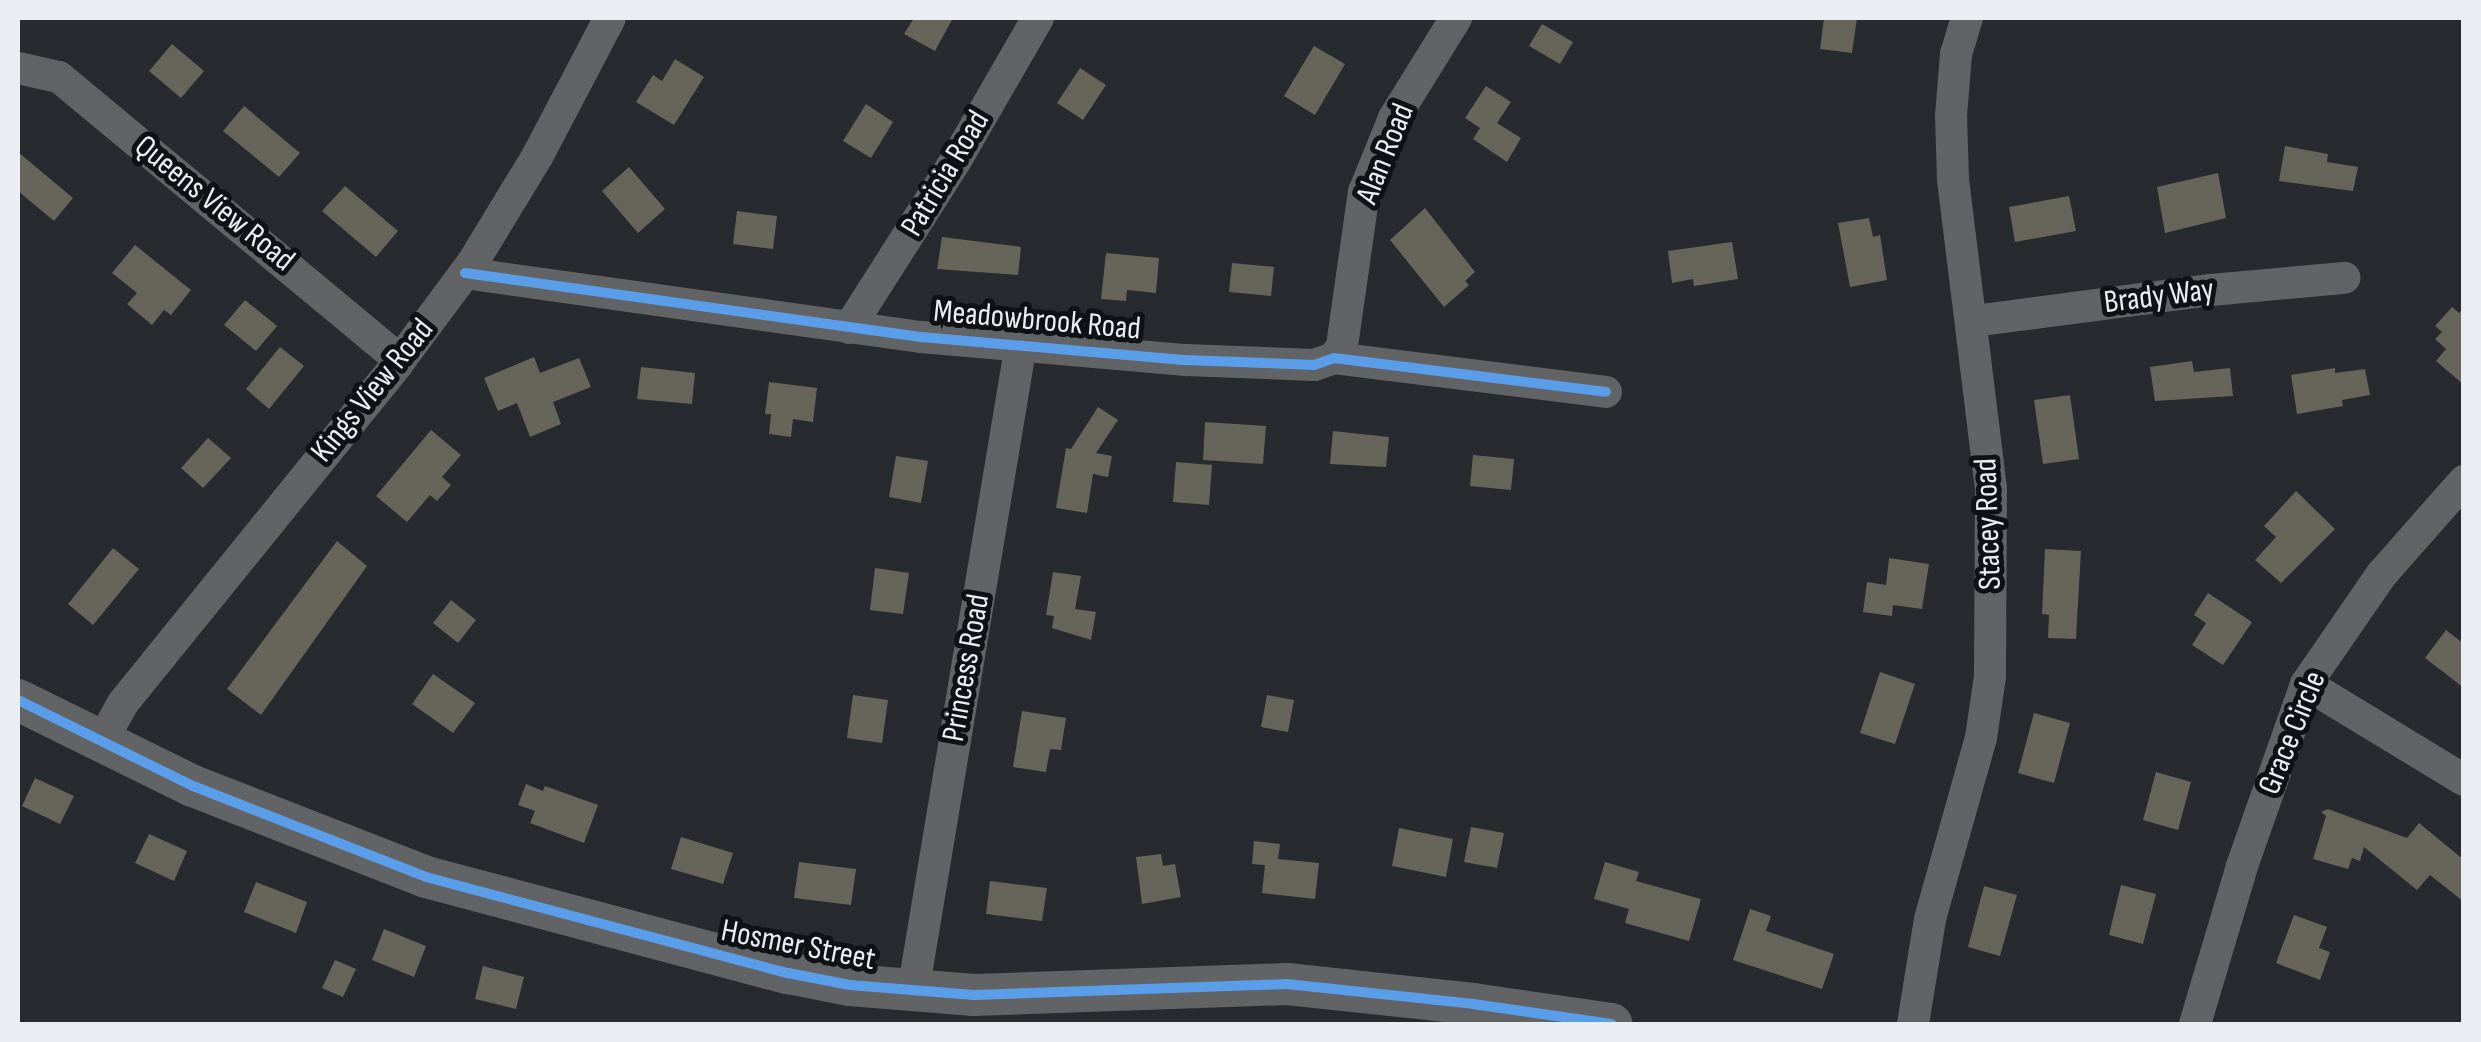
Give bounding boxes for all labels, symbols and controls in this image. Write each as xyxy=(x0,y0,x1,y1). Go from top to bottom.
street label: Alan Road xyxy=(1349,98,1423,210)
street label: Patricia Road xyxy=(894,104,998,244)
street label: Queens View Road xyxy=(126,128,302,280)
street label: Brady Way xyxy=(2102,271,2216,323)
street label: Meadowbrook Road xyxy=(932,293,1142,349)
street label: Kings View Road xyxy=(304,312,442,470)
street label: Stacey Road xyxy=(1968,458,2010,590)
street label: Princess Road xyxy=(935,591,999,745)
street label: Grace Circle xyxy=(2251,666,2335,800)
street label: Hosmer Street xyxy=(718,912,878,980)

